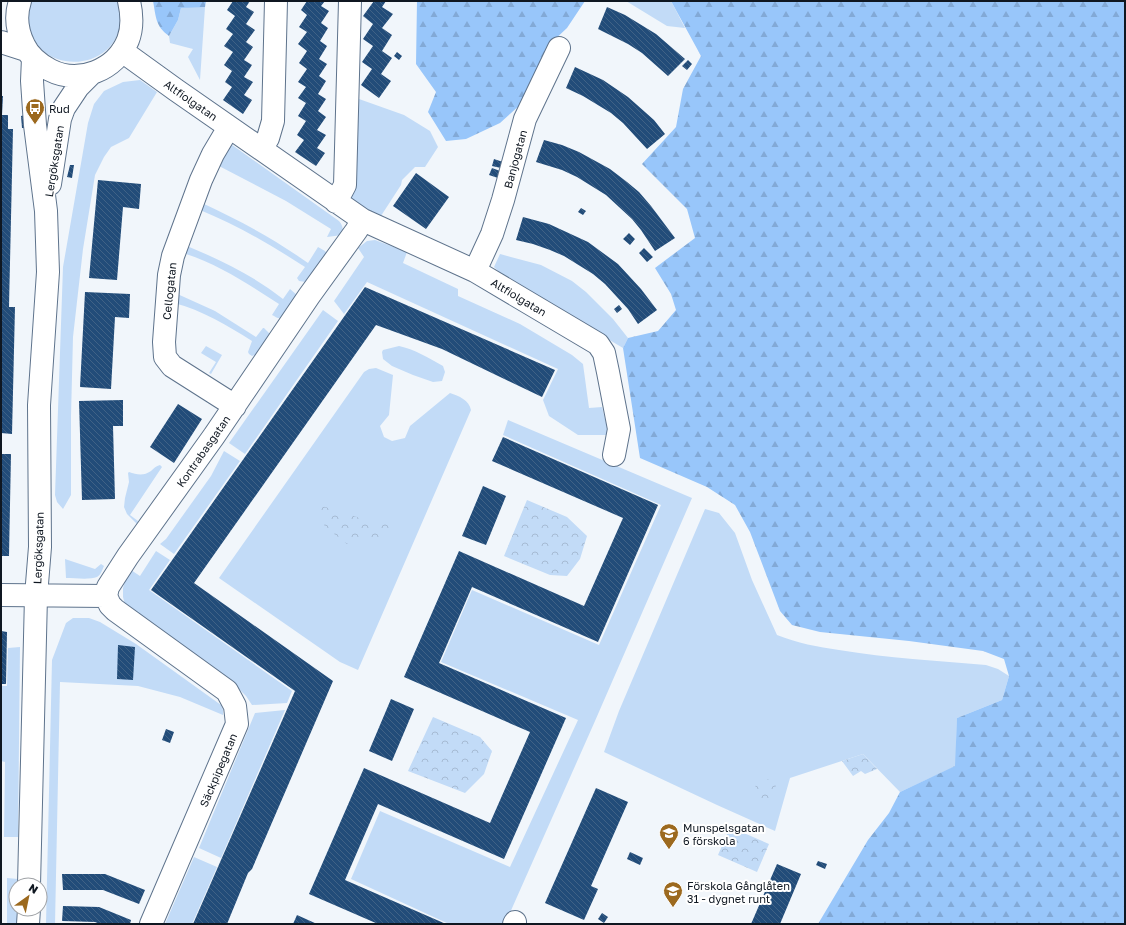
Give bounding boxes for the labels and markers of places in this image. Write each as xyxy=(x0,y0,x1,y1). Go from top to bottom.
bus stop icon: Rud xyxy=(24,97,46,125)
place label: Rud xyxy=(49,102,70,115)
place label: Munspelsgatan 6 förskola xyxy=(683,821,764,847)
school or university icon: Munspelsgatan 6 förskola xyxy=(658,822,680,850)
place label: Förskola Gånglåten 31 - dygnet runt xyxy=(687,879,790,905)
school or university icon: Förskola Gånglåten 31 - dygnet runt xyxy=(662,880,684,908)

